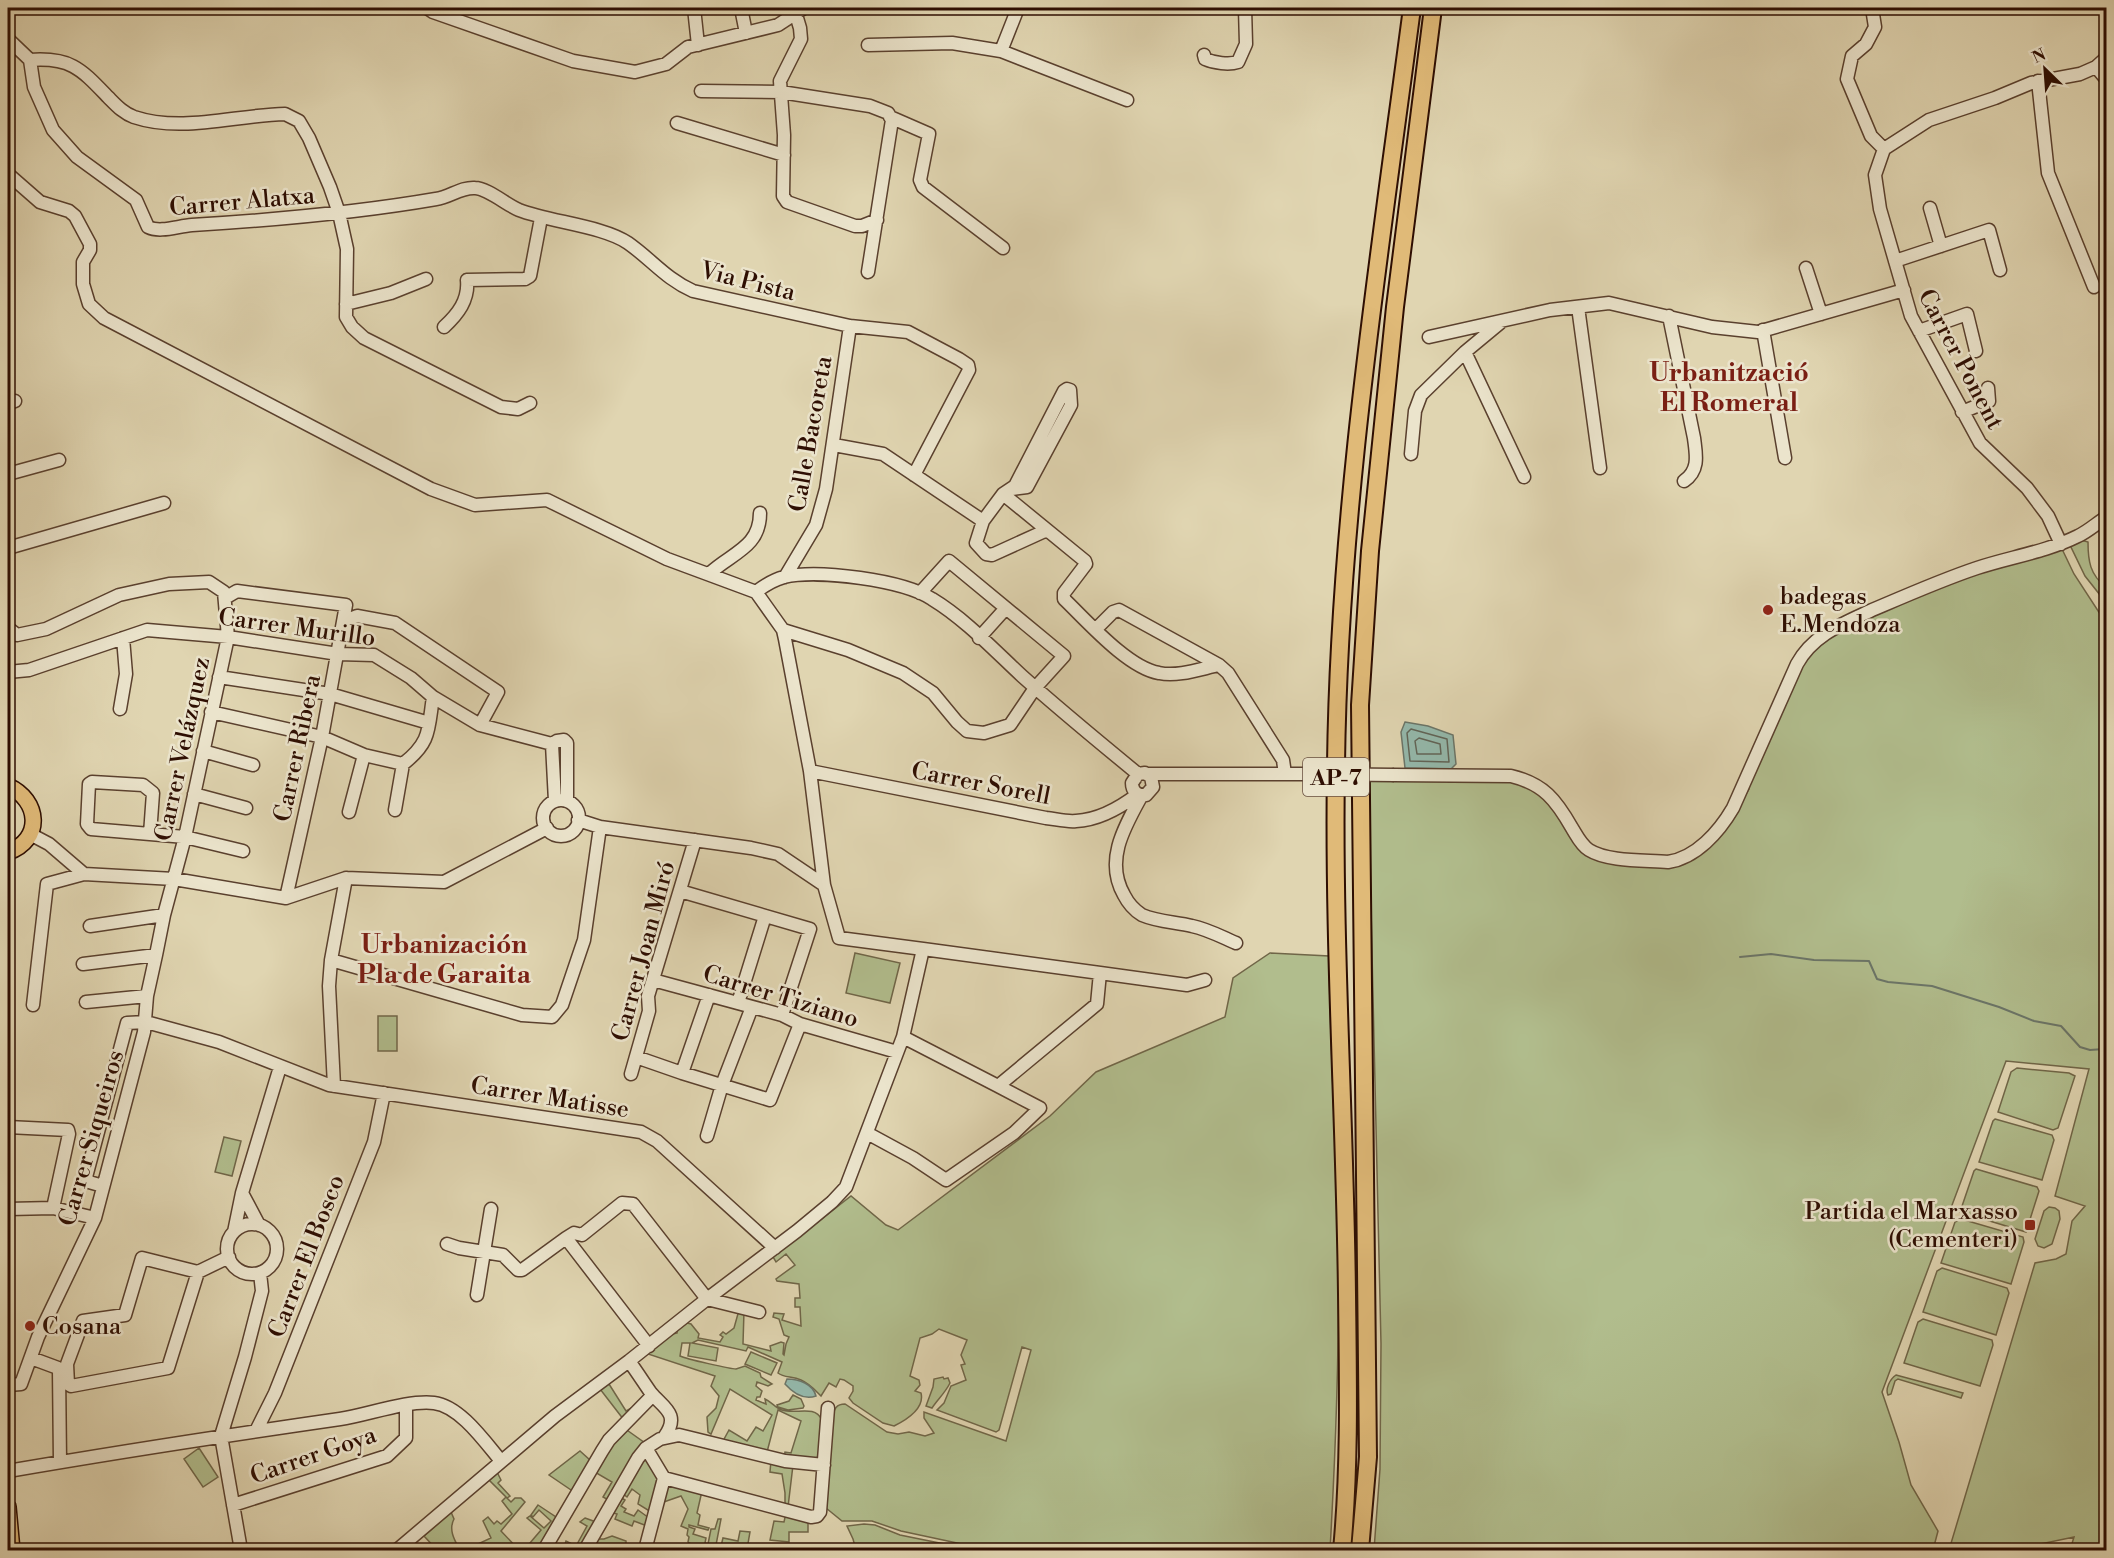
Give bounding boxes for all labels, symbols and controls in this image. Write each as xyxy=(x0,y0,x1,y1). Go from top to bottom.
north arrow xyxy=(2015,39,2075,99)
text: N xyxy=(2029,44,2049,68)
street label: Carrer Alatxa xyxy=(168,181,317,223)
street label: Via Pista xyxy=(696,255,799,308)
street label: Carrer Ponent xyxy=(1911,284,2010,435)
street label: Calle Bacoreta xyxy=(783,353,840,515)
district label: Urbanització El Romeral xyxy=(1649,357,1809,419)
place label: badegas E.Mendoza xyxy=(1780,582,1901,640)
street label: Carrer Murillo xyxy=(216,602,377,654)
marker: badegas E.Mendoza xyxy=(1761,603,1775,617)
street label: Carrer Velázquez xyxy=(149,655,217,844)
street label: Carrer Ribera xyxy=(268,671,328,825)
street label: Carrer Sorell xyxy=(909,756,1053,812)
road number: AP-7 xyxy=(1303,758,1369,796)
street label: Carrer Joan Miró xyxy=(606,858,682,1044)
district label: Urbanización Pla de Garaita xyxy=(357,929,532,991)
street label: Carrer Tiziano xyxy=(699,959,862,1035)
street label: Carrer Siqueiros xyxy=(53,1047,131,1230)
street label: Carrer Matisse xyxy=(468,1071,631,1125)
street label: Carrer El Bosco xyxy=(262,1171,352,1342)
place label: Partida el Marxasso (Cementeri) xyxy=(1804,1197,2018,1255)
marker: Partida el Marxasso (Cementeri) xyxy=(2023,1218,2037,1232)
place label: Cosana xyxy=(42,1312,122,1342)
marker: Cosana xyxy=(23,1319,37,1333)
street label: Carrer Goya xyxy=(246,1420,381,1492)

